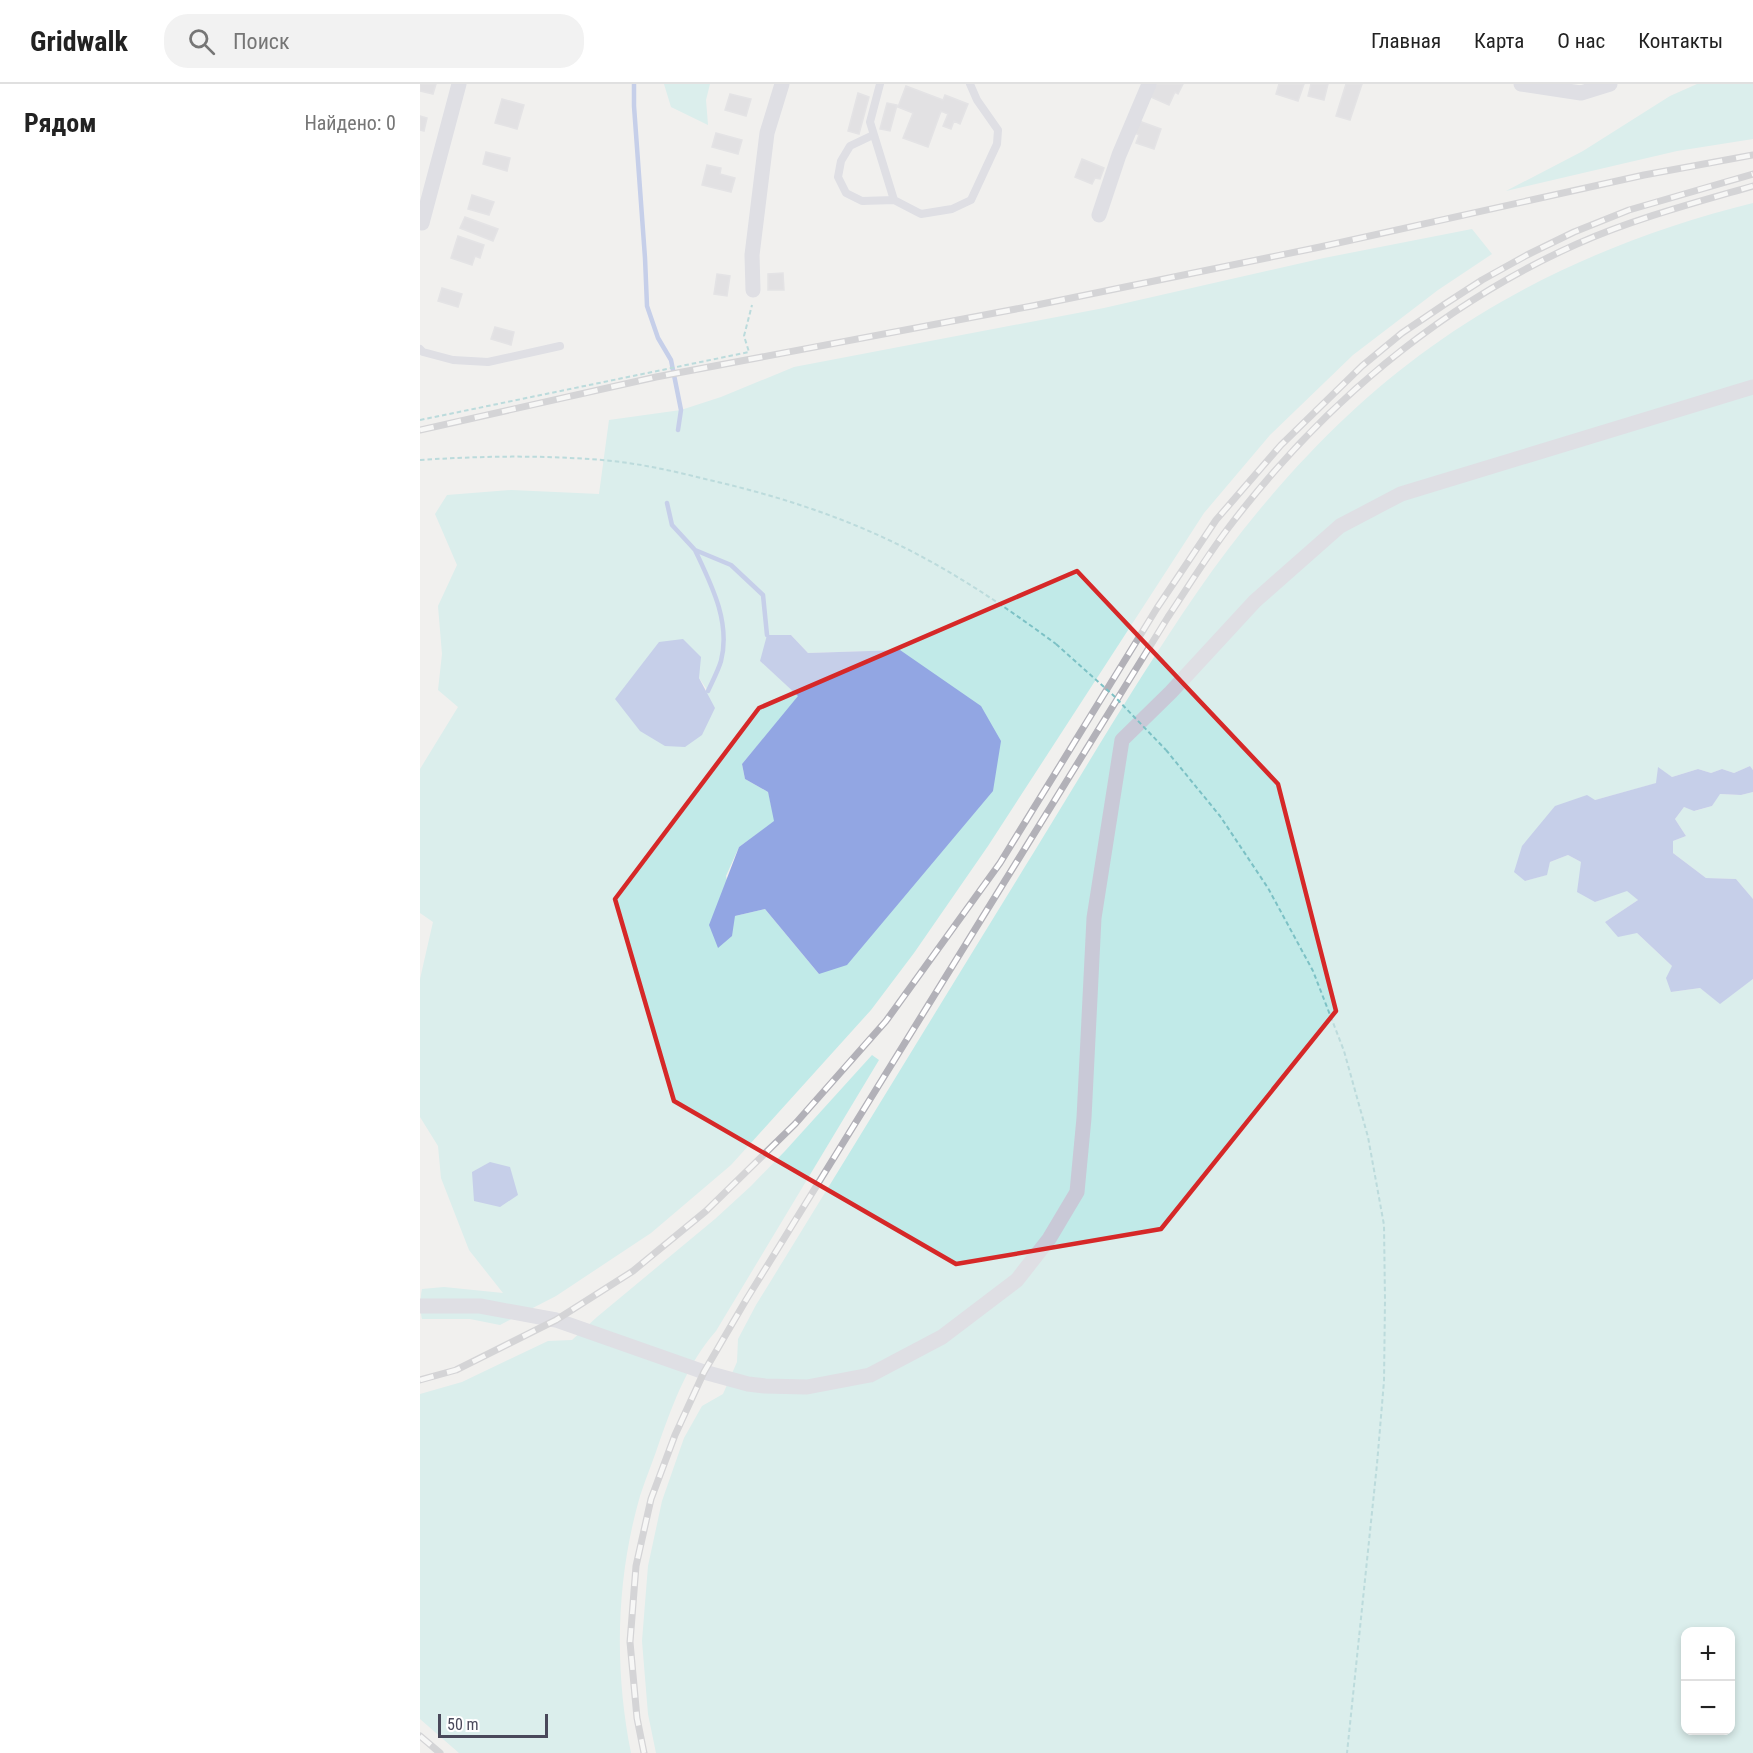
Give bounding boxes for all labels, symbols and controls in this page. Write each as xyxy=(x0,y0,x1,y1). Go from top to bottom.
search box xyxy=(164,14,584,68)
text: Gridwalk xyxy=(30,25,128,58)
icon: search xyxy=(185,25,218,58)
text: Поиск xyxy=(233,29,290,54)
text: Главная xyxy=(1371,29,1441,53)
text: Карта xyxy=(1474,29,1524,53)
text: О нас xyxy=(1557,29,1605,53)
text: Контакты xyxy=(1638,29,1723,53)
text: Рядом xyxy=(24,108,96,138)
text: Найдено: 0 xyxy=(304,111,396,135)
map controls xyxy=(1681,1627,1735,1735)
button: + xyxy=(1681,1627,1735,1681)
button: − xyxy=(1681,1681,1735,1735)
scale bar xyxy=(438,1711,548,1738)
text: 50 m xyxy=(447,1715,479,1734)

